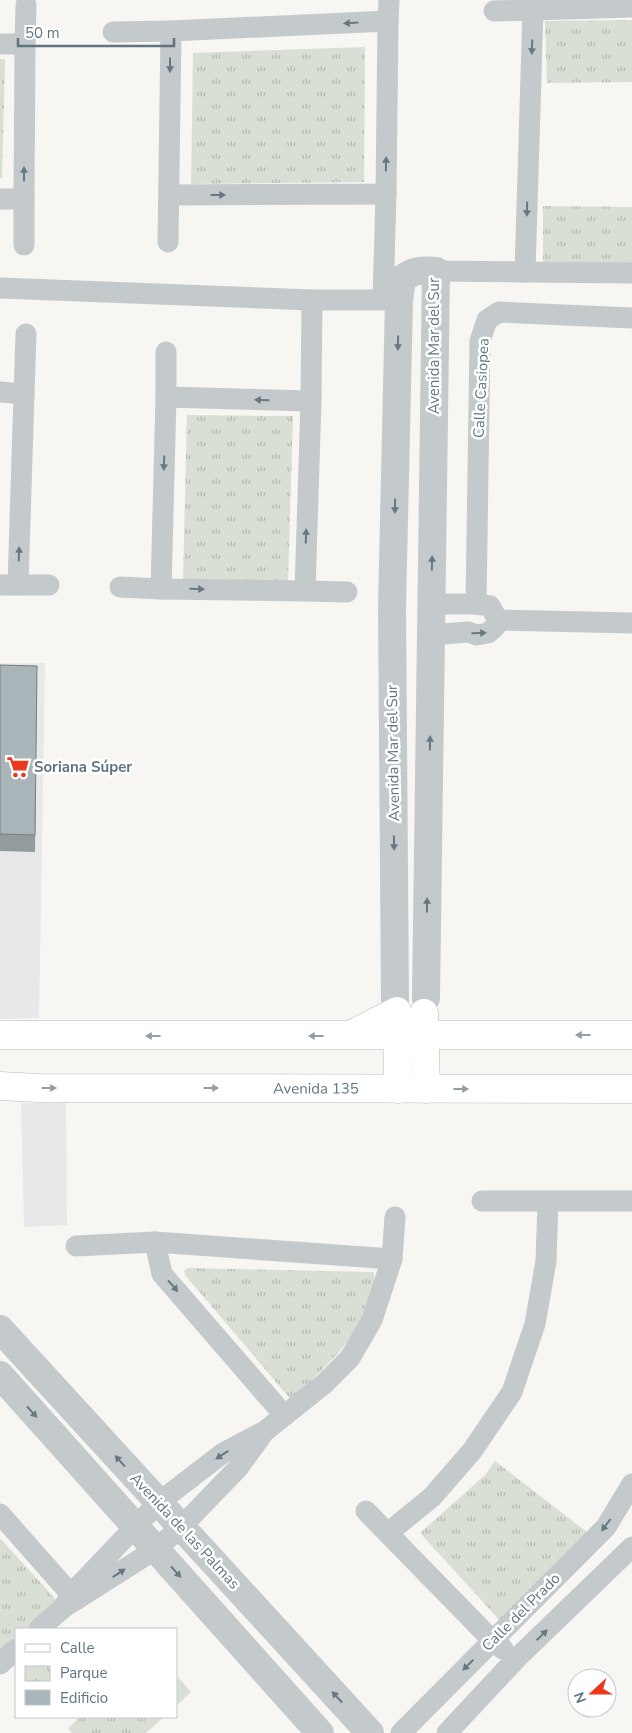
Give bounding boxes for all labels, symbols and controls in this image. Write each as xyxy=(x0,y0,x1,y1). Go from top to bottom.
scale bar xyxy=(18,15,174,47)
one-way arrow xyxy=(343,19,359,27)
text: 50 m xyxy=(25,23,60,43)
one-way arrow xyxy=(528,39,536,55)
one-way arrow xyxy=(166,57,174,73)
one-way arrow xyxy=(383,156,391,172)
one-way arrow xyxy=(20,166,28,182)
one-way arrow xyxy=(211,191,227,199)
one-way arrow xyxy=(523,202,531,218)
street label: Avenida Mar del Sur xyxy=(424,277,444,414)
one-way arrow xyxy=(394,336,402,352)
street label: Calle Casiopea xyxy=(468,338,494,438)
one-way arrow xyxy=(254,395,270,403)
one-way arrow xyxy=(160,455,168,471)
one-way arrow xyxy=(390,498,398,514)
one-way arrow xyxy=(303,527,311,543)
one-way arrow xyxy=(16,546,24,562)
one-way arrow xyxy=(428,554,436,570)
one-way arrow xyxy=(190,585,206,593)
one-way arrow xyxy=(472,629,488,637)
street label: Avenida Mar del Sur xyxy=(382,684,404,822)
one-way arrow xyxy=(426,734,434,750)
supermarket icon: Soriana Súper xyxy=(5,754,31,780)
place label: Soriana Súper xyxy=(34,757,132,777)
one-way arrow xyxy=(390,836,398,852)
one-way arrow xyxy=(424,897,432,913)
one-way arrow xyxy=(575,1031,591,1039)
one-way arrow xyxy=(145,1032,161,1040)
one-way arrow xyxy=(308,1032,324,1040)
street label: Avenida 135 xyxy=(273,1078,359,1099)
one-way arrow xyxy=(41,1084,57,1092)
one-way arrow xyxy=(203,1084,219,1092)
one-way arrow xyxy=(453,1085,469,1093)
one-way arrow xyxy=(167,1280,178,1293)
one-way arrow xyxy=(27,1405,38,1418)
one-way arrow xyxy=(215,1450,229,1460)
one-way arrow xyxy=(115,1455,126,1468)
street label: Avenida de las Palmas xyxy=(126,1469,244,1593)
one-way arrow xyxy=(601,1518,612,1531)
one-way arrow xyxy=(170,1565,182,1577)
one-way arrow xyxy=(112,1568,126,1577)
street label: Calle del Prado xyxy=(477,1568,565,1656)
legend xyxy=(15,1628,178,1718)
one-way arrow xyxy=(535,1629,547,1641)
text: Calle xyxy=(60,1638,95,1658)
one-way arrow xyxy=(462,1659,474,1671)
text: Parque xyxy=(60,1663,108,1683)
north arrow xyxy=(567,1668,617,1718)
text: Edificio xyxy=(60,1688,108,1708)
text: N xyxy=(570,1689,591,1706)
one-way arrow xyxy=(331,1692,343,1704)

